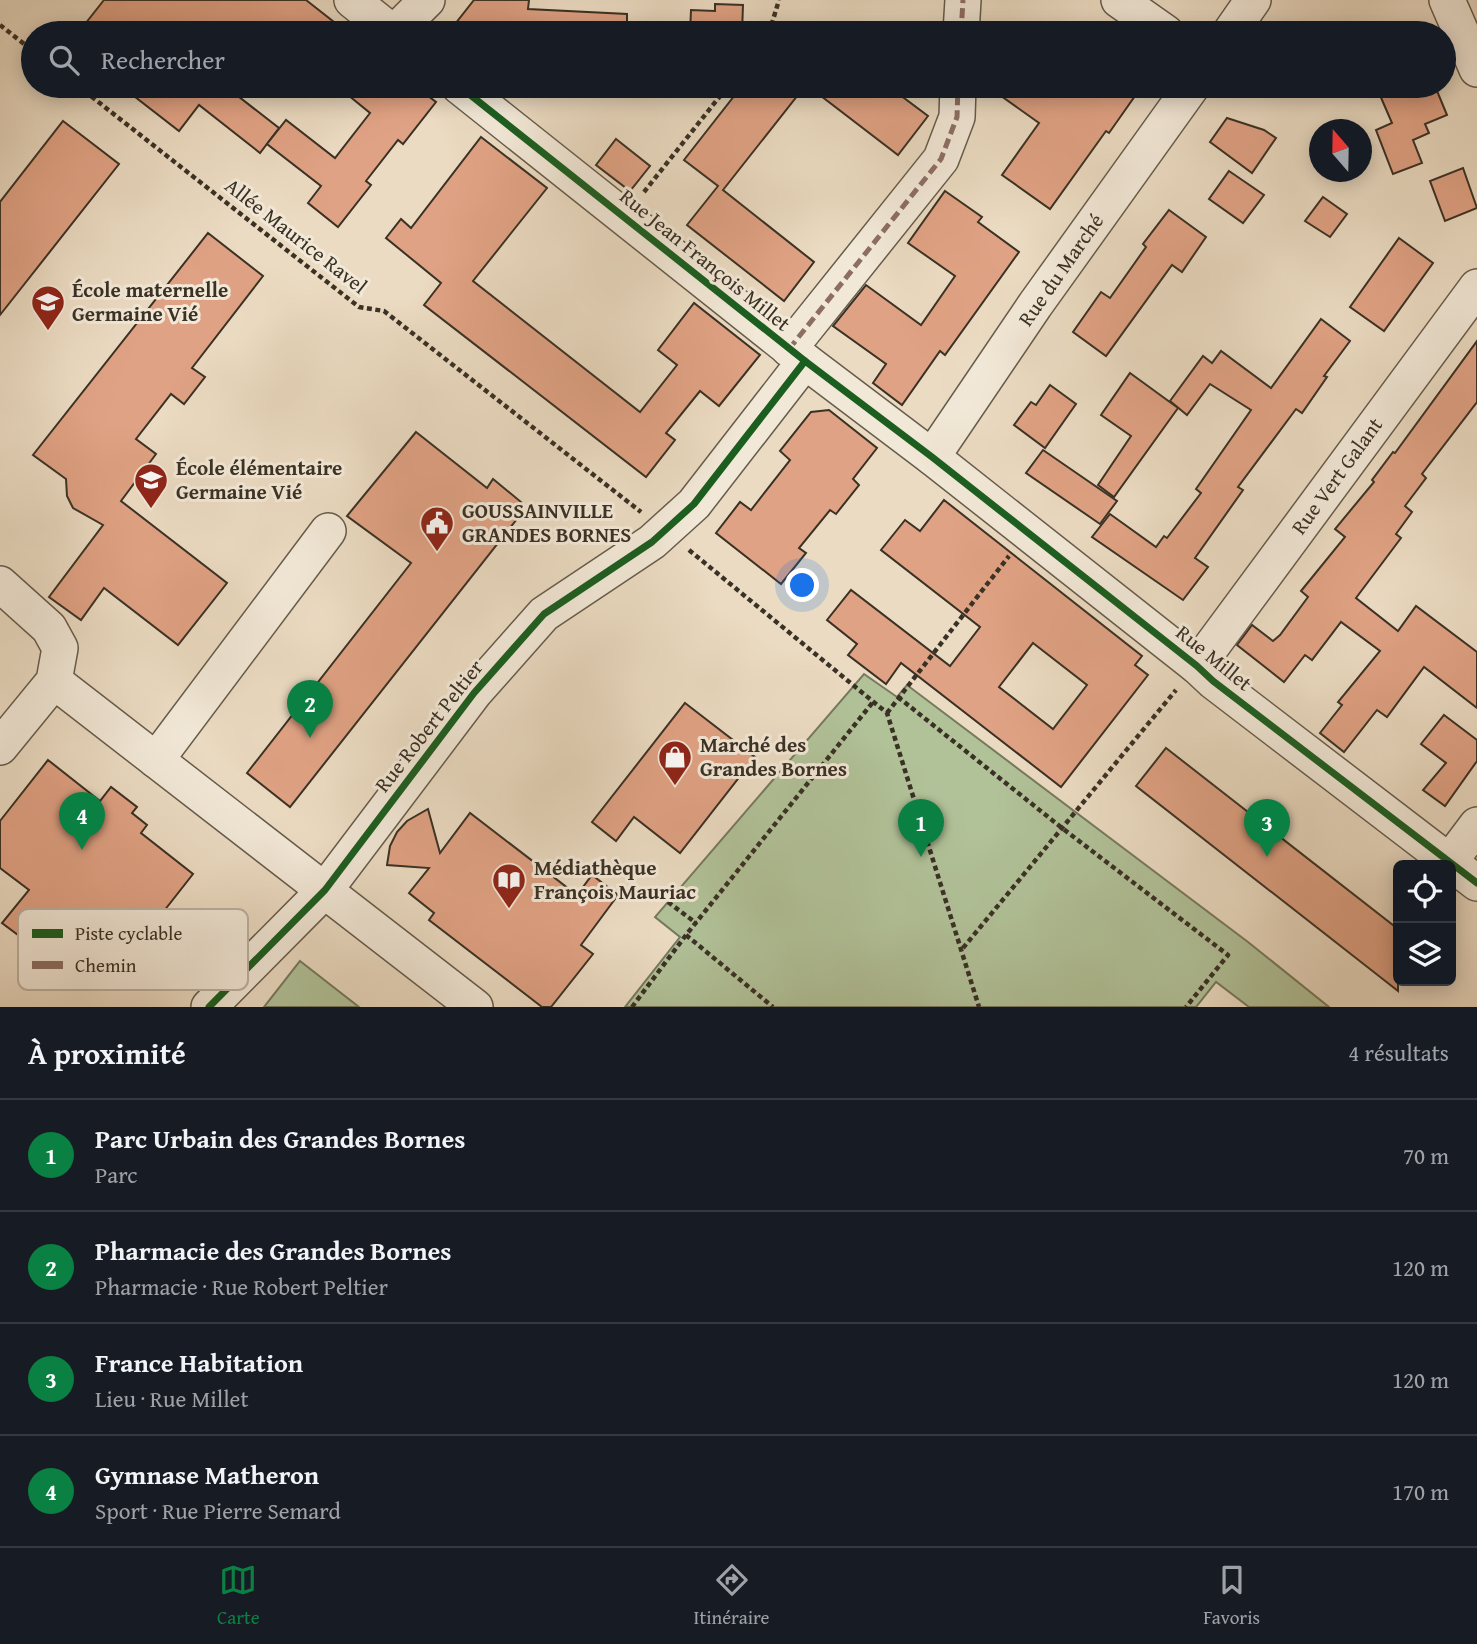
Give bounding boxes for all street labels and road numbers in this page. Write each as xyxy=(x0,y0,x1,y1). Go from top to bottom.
street label: Allée Maurice Ravel xyxy=(219,170,374,301)
street label: Rue Jean François Millet xyxy=(613,181,798,339)
street label: Rue du Marché xyxy=(1010,207,1111,332)
street label: Rue Vert Galant xyxy=(1283,410,1390,541)
street label: Rue Millet xyxy=(1170,617,1260,698)
street label: Rue Robert Peltier xyxy=(367,652,491,799)

